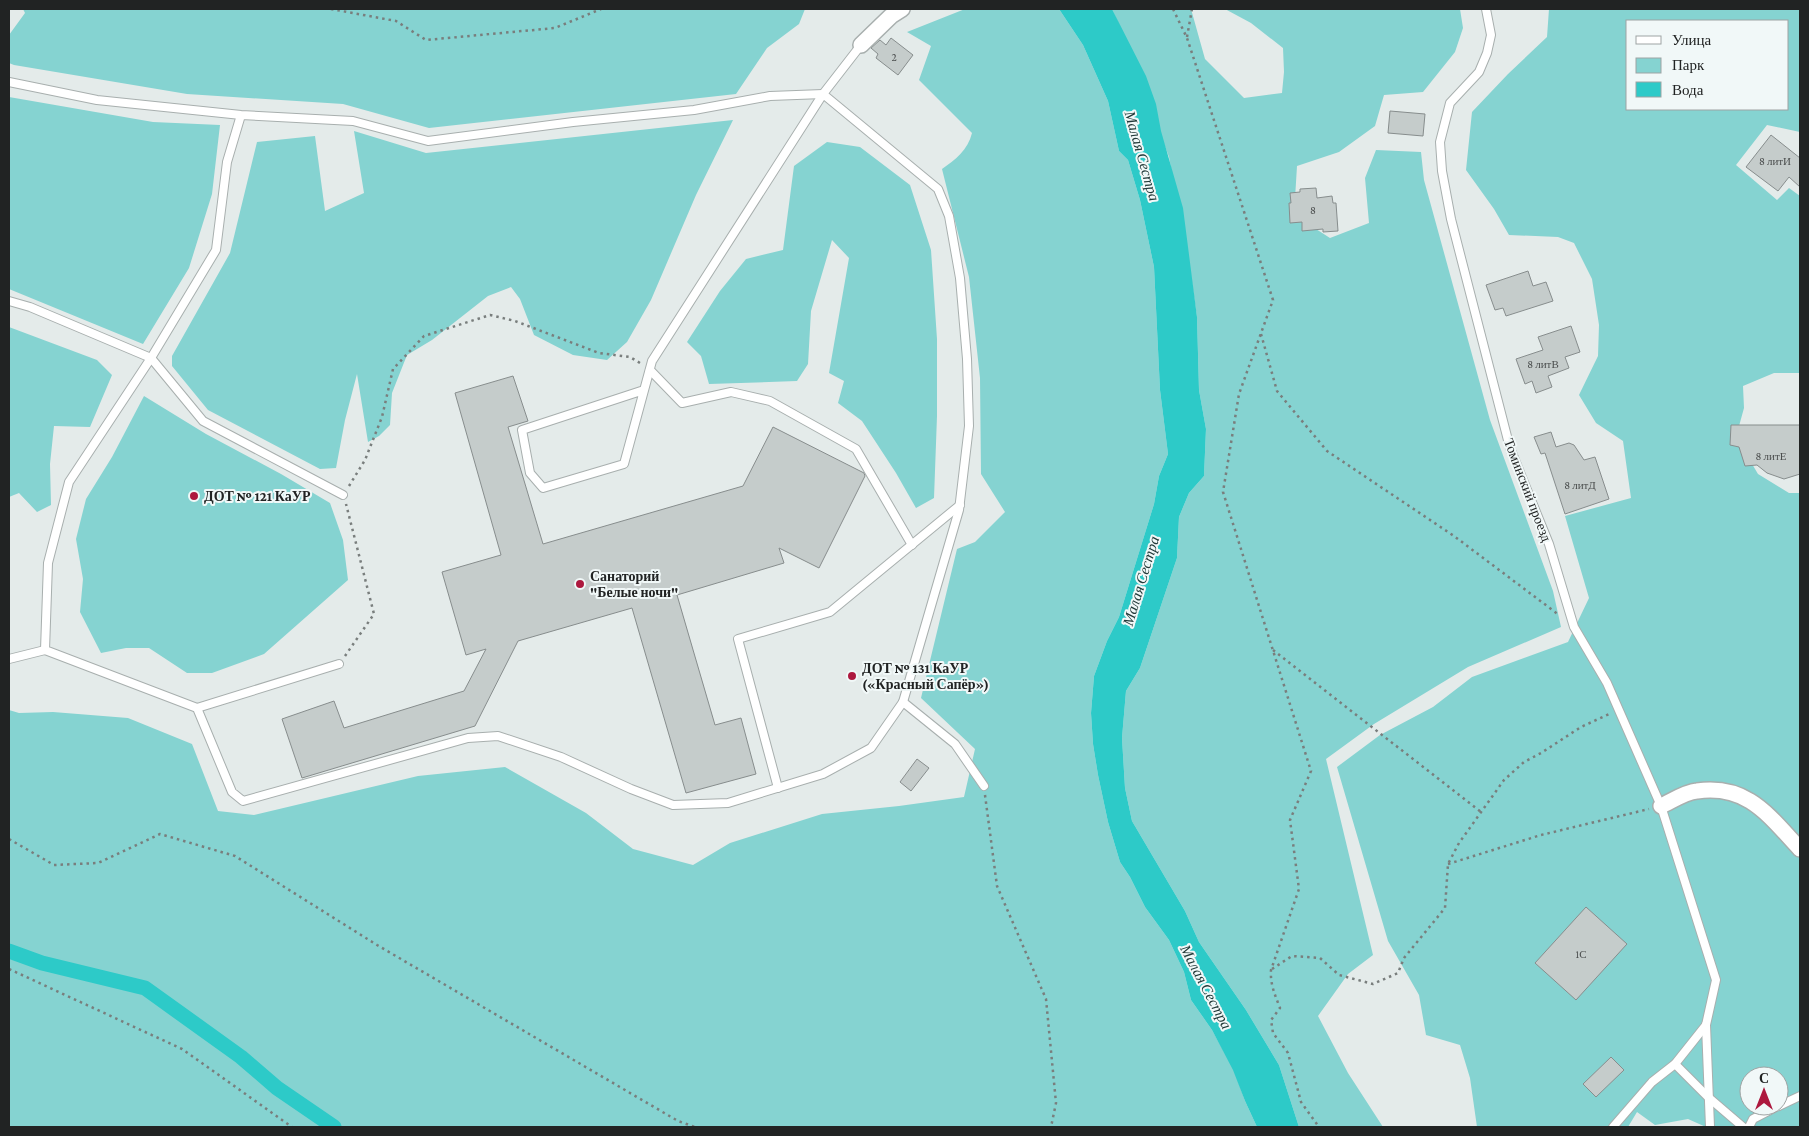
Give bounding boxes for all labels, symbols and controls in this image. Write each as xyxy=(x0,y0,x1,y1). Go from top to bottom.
legend xyxy=(1626,20,1789,110)
text: Улица xyxy=(1672,32,1711,48)
house number: 2 xyxy=(891,51,897,63)
text: Парк xyxy=(1672,57,1705,73)
text: Вода xyxy=(1672,82,1704,98)
water label: Малая Сестра xyxy=(1121,108,1162,203)
house number: 8 литИ xyxy=(1759,155,1791,167)
house number: 8 xyxy=(1310,204,1316,216)
house number: 8 литВ xyxy=(1527,358,1559,370)
street label: Томинский проезд xyxy=(1501,436,1555,544)
house number: 8 литЕ xyxy=(1756,450,1787,462)
house number: 8 литД xyxy=(1564,479,1596,491)
place label: ДОТ № 121 КаУР xyxy=(204,488,311,504)
marker: ДОТ № 121 КаУР xyxy=(188,490,200,502)
water label: Малая Сестра xyxy=(1119,534,1162,629)
place label: Санаторий "Белые ночи" xyxy=(590,568,678,600)
marker: Санаторий "Белые ночи" xyxy=(574,578,586,590)
place label: ДОТ № 131 КаУР («Красный Сапёр») xyxy=(862,660,989,693)
marker: ДОТ № 131 КаУР («Красный Сапёр») xyxy=(846,670,858,682)
water label: Малая Сестра xyxy=(1177,941,1235,1032)
house number: 1С xyxy=(1576,948,1587,960)
north arrow xyxy=(1739,1066,1789,1116)
text: С xyxy=(1759,1070,1769,1086)

